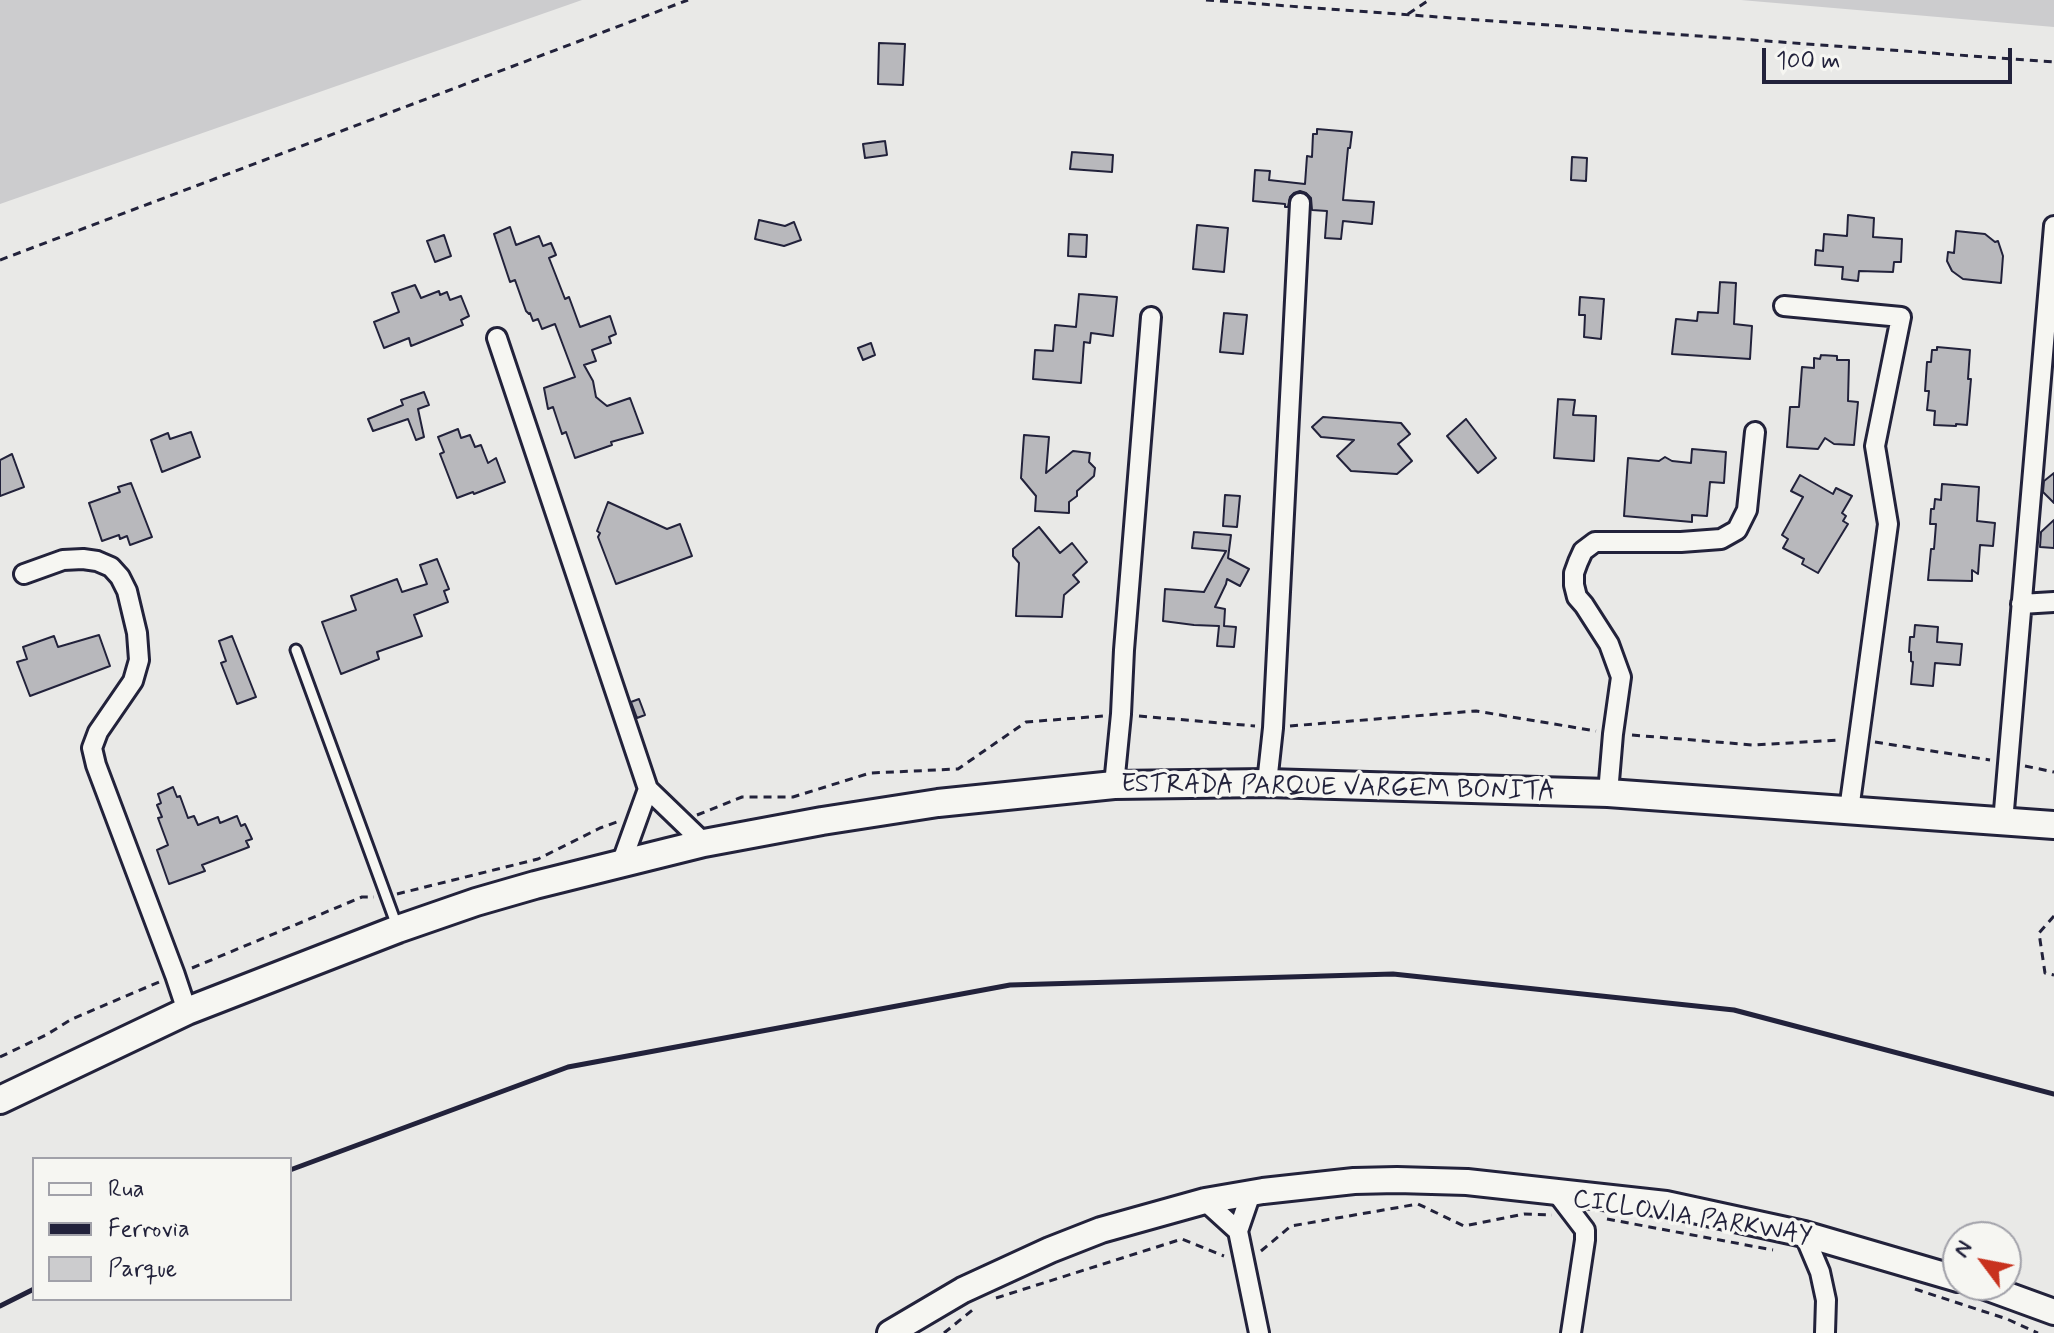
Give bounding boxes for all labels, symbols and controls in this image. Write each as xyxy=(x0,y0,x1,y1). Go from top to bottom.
scale bar xyxy=(1766,32,2016,82)
text: 100 m xyxy=(1776,46,1840,77)
street label: ESTRADA PARQUE VARGEM BONITA xyxy=(1120,770,1556,808)
legend xyxy=(32,1157,292,1301)
text: Rua xyxy=(108,1174,145,1205)
street label: CICLOVIA PARKWAY xyxy=(1570,1185,1814,1253)
text: Ferrovia xyxy=(108,1214,190,1245)
north arrow xyxy=(1942,1221,2022,1301)
text: N xyxy=(1948,1236,1979,1263)
text: Parque xyxy=(108,1254,177,1285)

